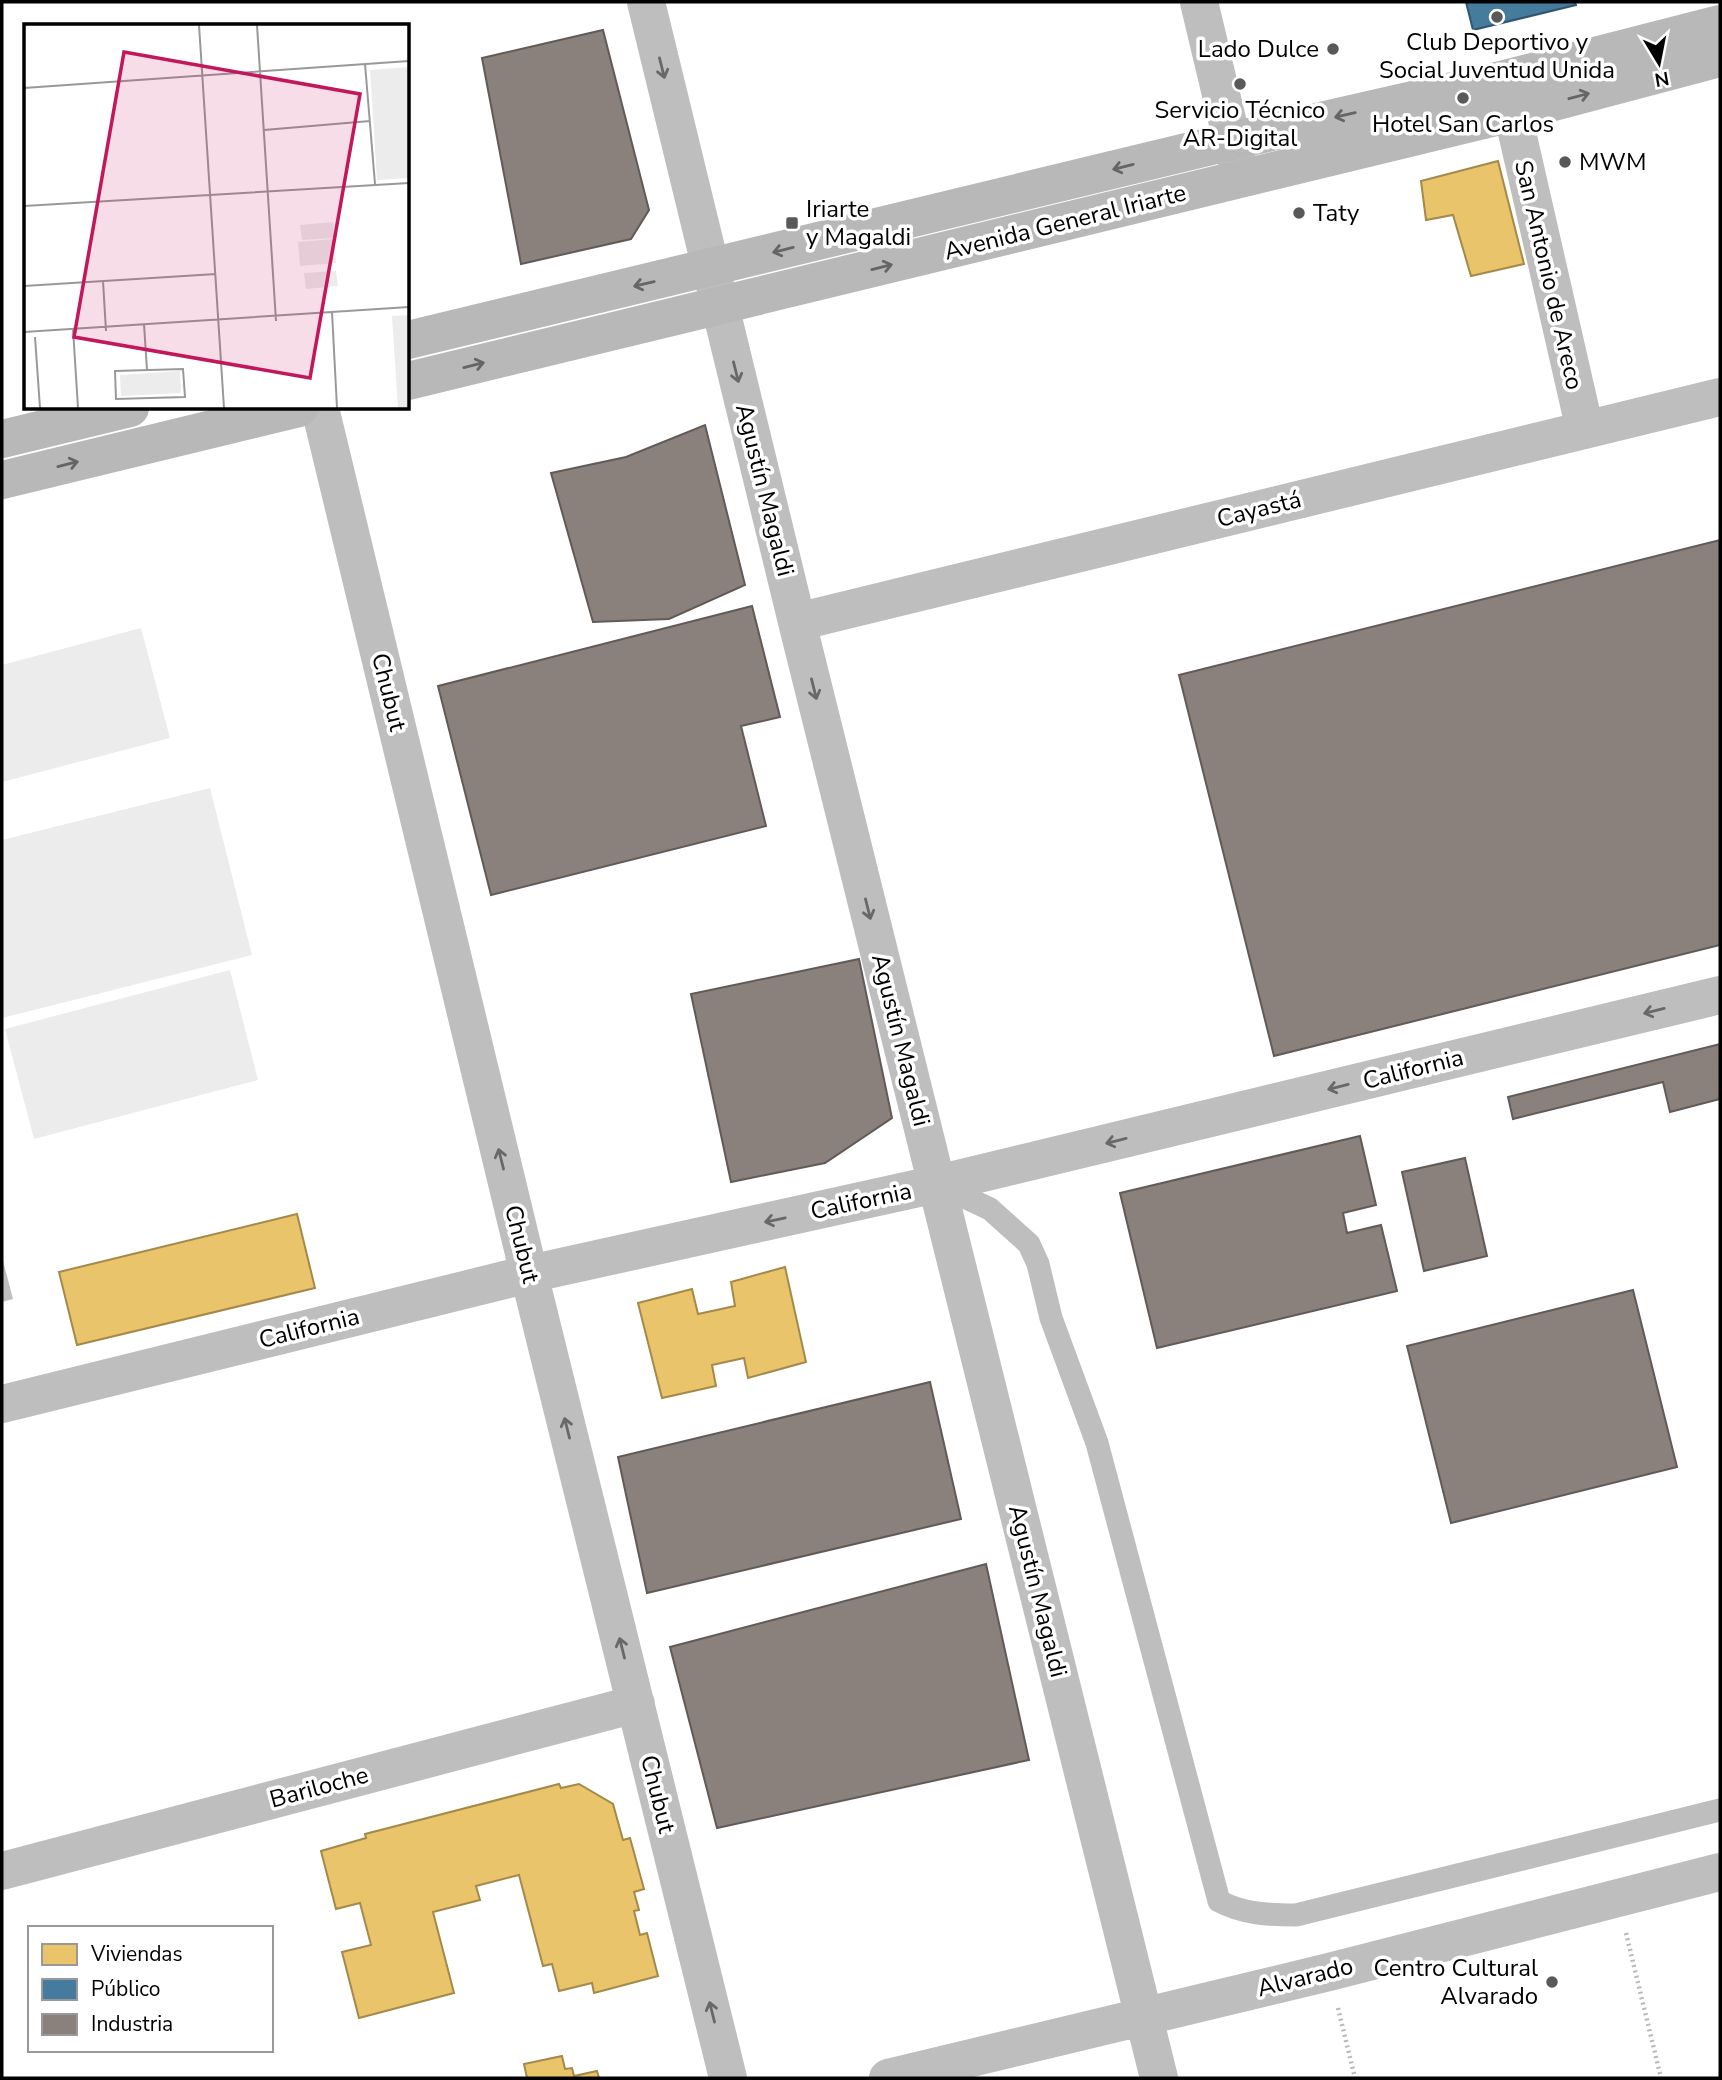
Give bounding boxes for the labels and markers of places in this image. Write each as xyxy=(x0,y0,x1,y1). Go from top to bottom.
marker: Club Deportivo y Social Juventud Unida xyxy=(1489,9,1505,25)
place label: Club Deportivo y Social Juventud Unida xyxy=(1379,26,1615,86)
place label: Lado Dulce xyxy=(1198,33,1319,65)
marker: Lado Dulce xyxy=(1325,41,1341,57)
marker: Servicio Técnico AR-Digital xyxy=(1232,76,1248,92)
marker: Hotel San Carlos xyxy=(1455,90,1471,106)
place label: Servicio Técnico AR-Digital xyxy=(1155,94,1325,154)
place label: Hotel San Carlos xyxy=(1372,108,1554,140)
place label: MWM xyxy=(1579,146,1646,178)
marker: MWM xyxy=(1557,154,1573,170)
place label: Iriarte y Magaldi xyxy=(806,193,911,253)
place label: Taty xyxy=(1313,197,1360,229)
marker: Taty xyxy=(1291,205,1307,221)
marker: Iriarte y Magaldi xyxy=(784,215,800,231)
place label: Centro Cultural Alvarado xyxy=(1374,1952,1538,2012)
marker: Centro Cultural Alvarado xyxy=(1544,1974,1560,1990)

